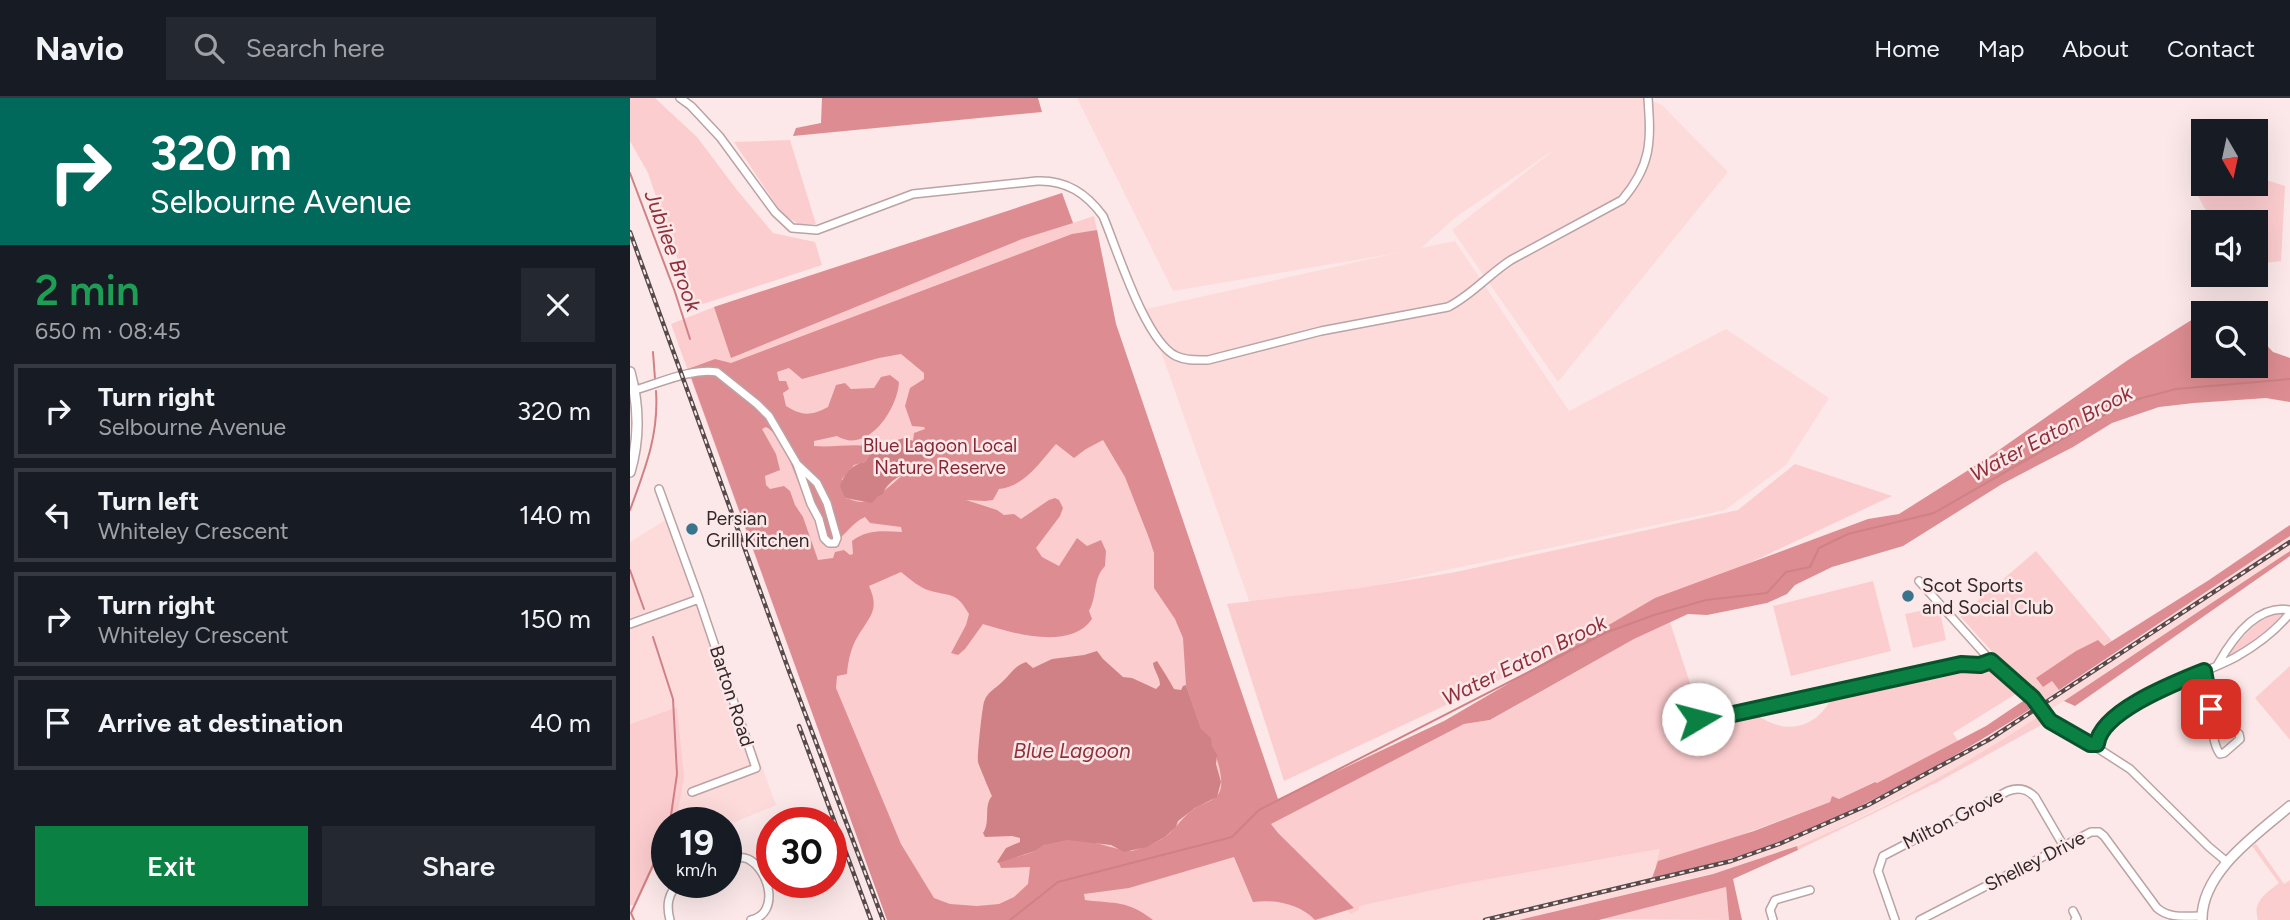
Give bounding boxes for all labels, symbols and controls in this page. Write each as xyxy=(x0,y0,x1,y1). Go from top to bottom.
search box xyxy=(166,17,656,80)
text: Navio xyxy=(35,29,124,68)
icon: search xyxy=(190,29,228,67)
text: Search here xyxy=(246,32,385,64)
text: Home xyxy=(1874,34,1940,63)
text: Map xyxy=(1978,34,2024,63)
text: About xyxy=(2062,34,2129,63)
text: Contact xyxy=(2167,34,2255,63)
north arrow xyxy=(2191,119,2268,196)
map controls xyxy=(2191,119,2268,378)
text: 320 m xyxy=(150,123,292,182)
icon: right xyxy=(35,126,126,217)
text: Selbourne Avenue xyxy=(150,183,412,221)
water label: Jubilee Brook xyxy=(639,186,707,316)
button: sound xyxy=(2191,210,2268,287)
text: 2 min xyxy=(35,265,140,316)
button: close xyxy=(521,268,595,342)
button: search xyxy=(2191,301,2268,378)
text: 650 m · 08:45 xyxy=(35,317,181,345)
water label: Water Eaton Brook xyxy=(1966,379,2137,486)
text: Turn right xyxy=(98,381,215,413)
icon: right xyxy=(39,392,77,430)
text: 320 m xyxy=(517,395,591,427)
text: Selbourne Avenue xyxy=(98,413,286,441)
park label: Blue Lagoon Local Nature Reserve xyxy=(863,434,1017,479)
text: Turn left xyxy=(98,485,199,517)
icon: left xyxy=(39,496,77,534)
text: 140 m xyxy=(519,499,591,531)
place label: Persian Grill Kitchen xyxy=(706,507,809,552)
text: Whiteley Crescent xyxy=(98,517,289,545)
marker: Persian Grill Kitchen xyxy=(684,521,700,537)
place label: Scot Sports and Social Club xyxy=(1922,574,2054,619)
marker: Scot Sports and Social Club xyxy=(1900,588,1916,604)
text: Turn right xyxy=(98,589,215,621)
icon: right xyxy=(39,600,77,638)
text: 150 m xyxy=(520,603,591,635)
water label: Water Eaton Brook xyxy=(1438,609,1611,711)
text: Whiteley Crescent xyxy=(98,621,289,649)
street label: Barton Road xyxy=(705,643,759,749)
pin xyxy=(2181,679,2241,739)
position arrow xyxy=(1661,682,1735,756)
icon: arrive xyxy=(2192,690,2230,728)
icon: arrive xyxy=(39,704,77,742)
text: Arrive at destination xyxy=(98,707,343,739)
text: 40 m xyxy=(530,707,591,739)
water label: Blue Lagoon xyxy=(1013,738,1131,763)
street label: Milton Grove xyxy=(1899,784,2007,854)
speed limit sign: 30 xyxy=(756,807,847,898)
text: 19 xyxy=(679,822,714,864)
button: Exit xyxy=(35,826,308,906)
button: Share xyxy=(322,826,595,906)
street label: Shelley Drive xyxy=(1981,826,2089,896)
text: km/h xyxy=(676,859,717,881)

